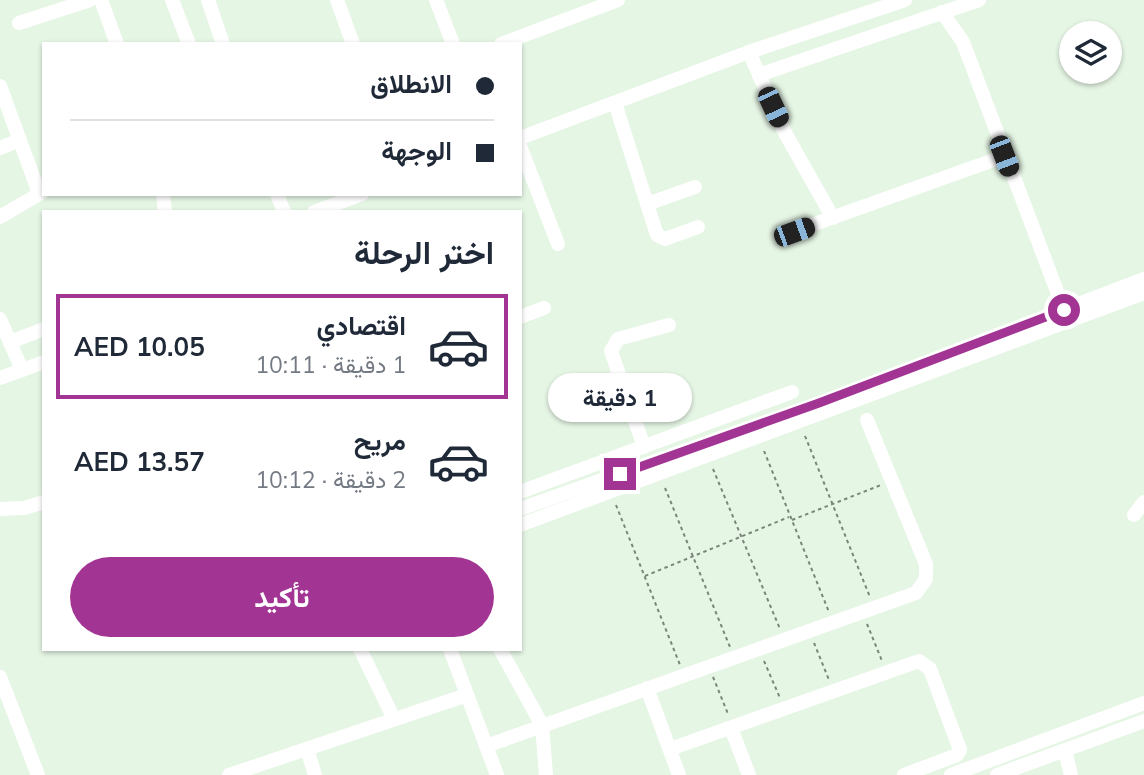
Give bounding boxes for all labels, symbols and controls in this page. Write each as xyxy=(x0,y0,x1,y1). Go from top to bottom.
map controls xyxy=(1059,21,1122,84)
button: layers xyxy=(1059,21,1122,84)
text: الانطلاق xyxy=(370,67,452,100)
car xyxy=(755,84,792,130)
car xyxy=(987,133,1022,179)
text: الوجهة xyxy=(381,134,452,167)
car xyxy=(771,215,818,249)
text: اختر الرحلة xyxy=(354,232,494,272)
route start xyxy=(1048,294,1080,326)
text: اقتصادي xyxy=(317,309,406,342)
icon: car xyxy=(427,315,490,378)
text: AED 10.05 xyxy=(74,330,205,363)
text: 1 دقيقة · 10:11 xyxy=(255,350,406,379)
callout: 1 دقيقة xyxy=(548,372,692,421)
text: 1 دقيقة xyxy=(583,383,657,412)
text: مريح xyxy=(354,424,406,457)
icon: car xyxy=(427,430,490,493)
text: AED 13.57 xyxy=(74,445,205,478)
route end xyxy=(604,458,636,490)
text: 2 دقيقة · 10:12 xyxy=(255,465,406,494)
button: تأكيد xyxy=(70,557,494,637)

